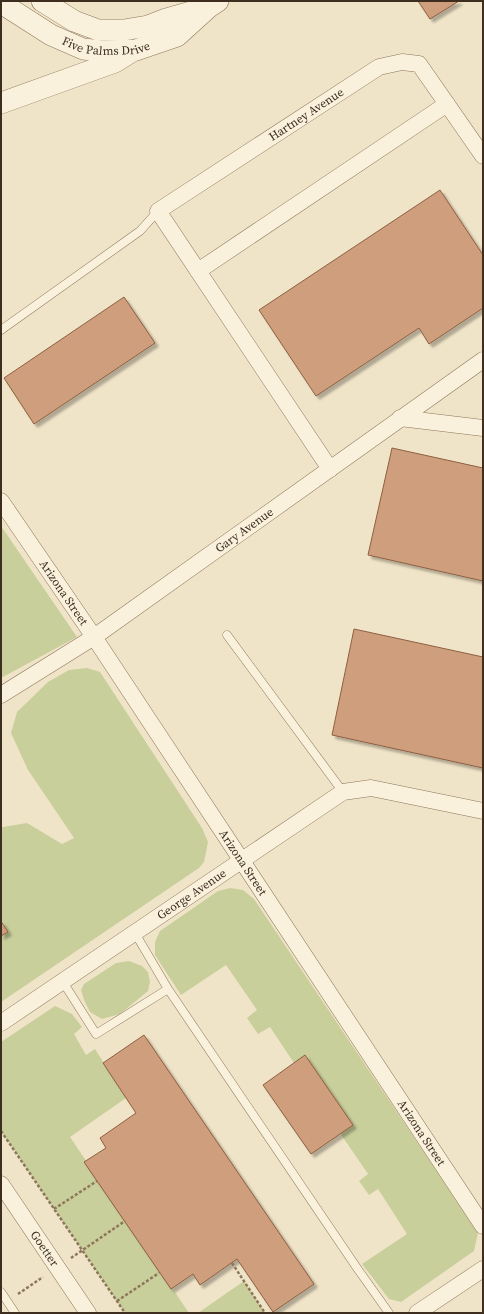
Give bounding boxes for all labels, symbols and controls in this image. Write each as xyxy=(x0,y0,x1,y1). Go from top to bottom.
street label: Five Palms Drive xyxy=(60,33,152,59)
street label: Hartney Avenue xyxy=(266,84,347,145)
street label: Gary Avenue xyxy=(212,504,276,556)
street label: Arizona Street xyxy=(36,557,92,629)
street label: Arizona Street xyxy=(215,826,271,899)
street label: George Avenue xyxy=(154,865,229,923)
street label: Arizona Street xyxy=(394,1097,449,1169)
street label: Goetter xyxy=(27,1228,62,1270)

